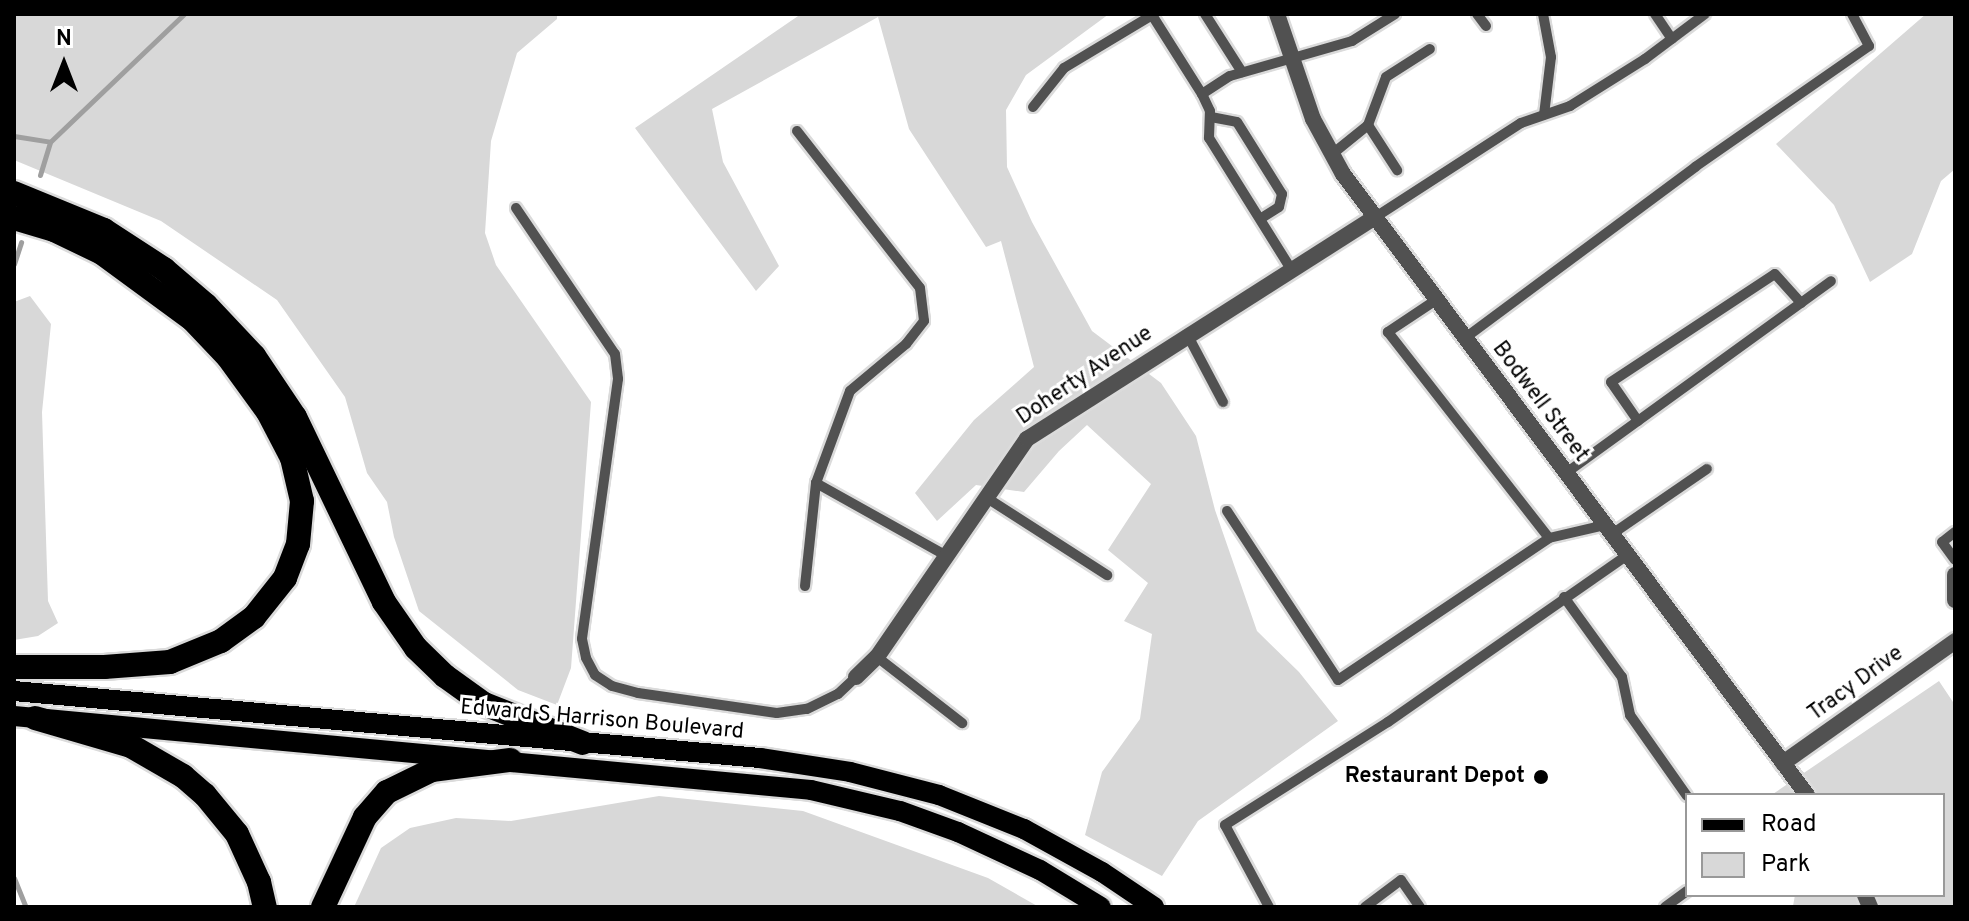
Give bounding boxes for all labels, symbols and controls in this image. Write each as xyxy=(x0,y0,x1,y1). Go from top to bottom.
north arrow xyxy=(24,24,104,104)
text: N xyxy=(56,26,72,53)
street label: Doherty Avenue xyxy=(1012,321,1158,431)
street label: Bodwell Street xyxy=(1486,336,1594,468)
street label: Tracy Drive xyxy=(1803,641,1909,727)
street label: Edward S Harrison Boulevard xyxy=(459,694,745,746)
place label: Restaurant Depot xyxy=(1345,764,1525,790)
marker: Restaurant Depot xyxy=(1532,768,1550,786)
legend xyxy=(1685,793,1945,897)
text: Road xyxy=(1761,810,1817,840)
text: Park xyxy=(1761,850,1811,880)

